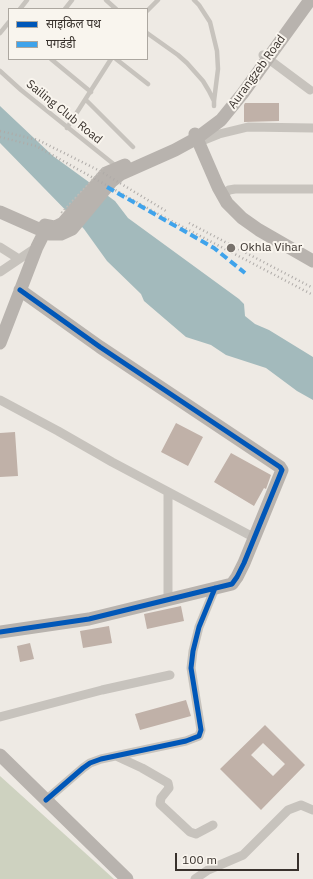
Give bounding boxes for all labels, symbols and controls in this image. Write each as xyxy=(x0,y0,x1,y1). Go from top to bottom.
legend xyxy=(8,8,148,60)
text: साइकिल पथ xyxy=(46,16,101,31)
street label: Aurangzeb Road xyxy=(225,32,289,112)
text: पगडंडी xyxy=(46,36,76,51)
street label: Sailing Club Road xyxy=(23,77,105,147)
place label: Okhla Vihar xyxy=(240,241,302,255)
marker: Okhla Vihar xyxy=(225,242,237,254)
scale bar xyxy=(177,845,301,871)
text: 100 m xyxy=(182,852,217,867)

